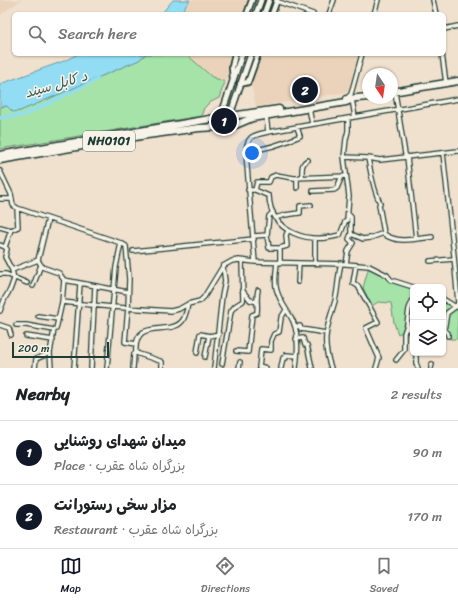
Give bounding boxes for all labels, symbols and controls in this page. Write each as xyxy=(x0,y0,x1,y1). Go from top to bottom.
search box xyxy=(12,12,446,56)
text: Search here xyxy=(58,21,137,47)
icon: search xyxy=(26,23,48,45)
water label: د کابل سيند xyxy=(22,64,91,105)
north arrow xyxy=(362,68,398,104)
pin: 2 xyxy=(292,75,318,105)
pin: 1 xyxy=(211,106,237,136)
road number: NH0101 xyxy=(83,131,135,151)
your location xyxy=(242,143,262,163)
map controls xyxy=(410,284,446,356)
button: locate xyxy=(410,284,446,320)
button: layers xyxy=(410,320,446,356)
text: 200 m xyxy=(18,339,50,358)
scale bar xyxy=(12,340,109,359)
text: Nearby xyxy=(16,379,70,409)
text: 2 results xyxy=(391,383,442,406)
text: میدان شهدای روشنایی xyxy=(54,428,186,454)
text: 1 xyxy=(26,441,32,464)
text: 90 m xyxy=(412,441,442,464)
text: Place · بزرگراه شاه عقرب xyxy=(54,454,185,477)
text: مزار سخی رستورانت xyxy=(54,492,177,518)
text: 2 xyxy=(25,505,33,528)
text: 170 m xyxy=(407,505,442,528)
text: Restaurant · بزرگراه شاه عقرب xyxy=(54,518,218,541)
tab: Map xyxy=(60,555,82,598)
tab: Directions xyxy=(201,555,250,598)
tab: Saved xyxy=(369,555,398,598)

